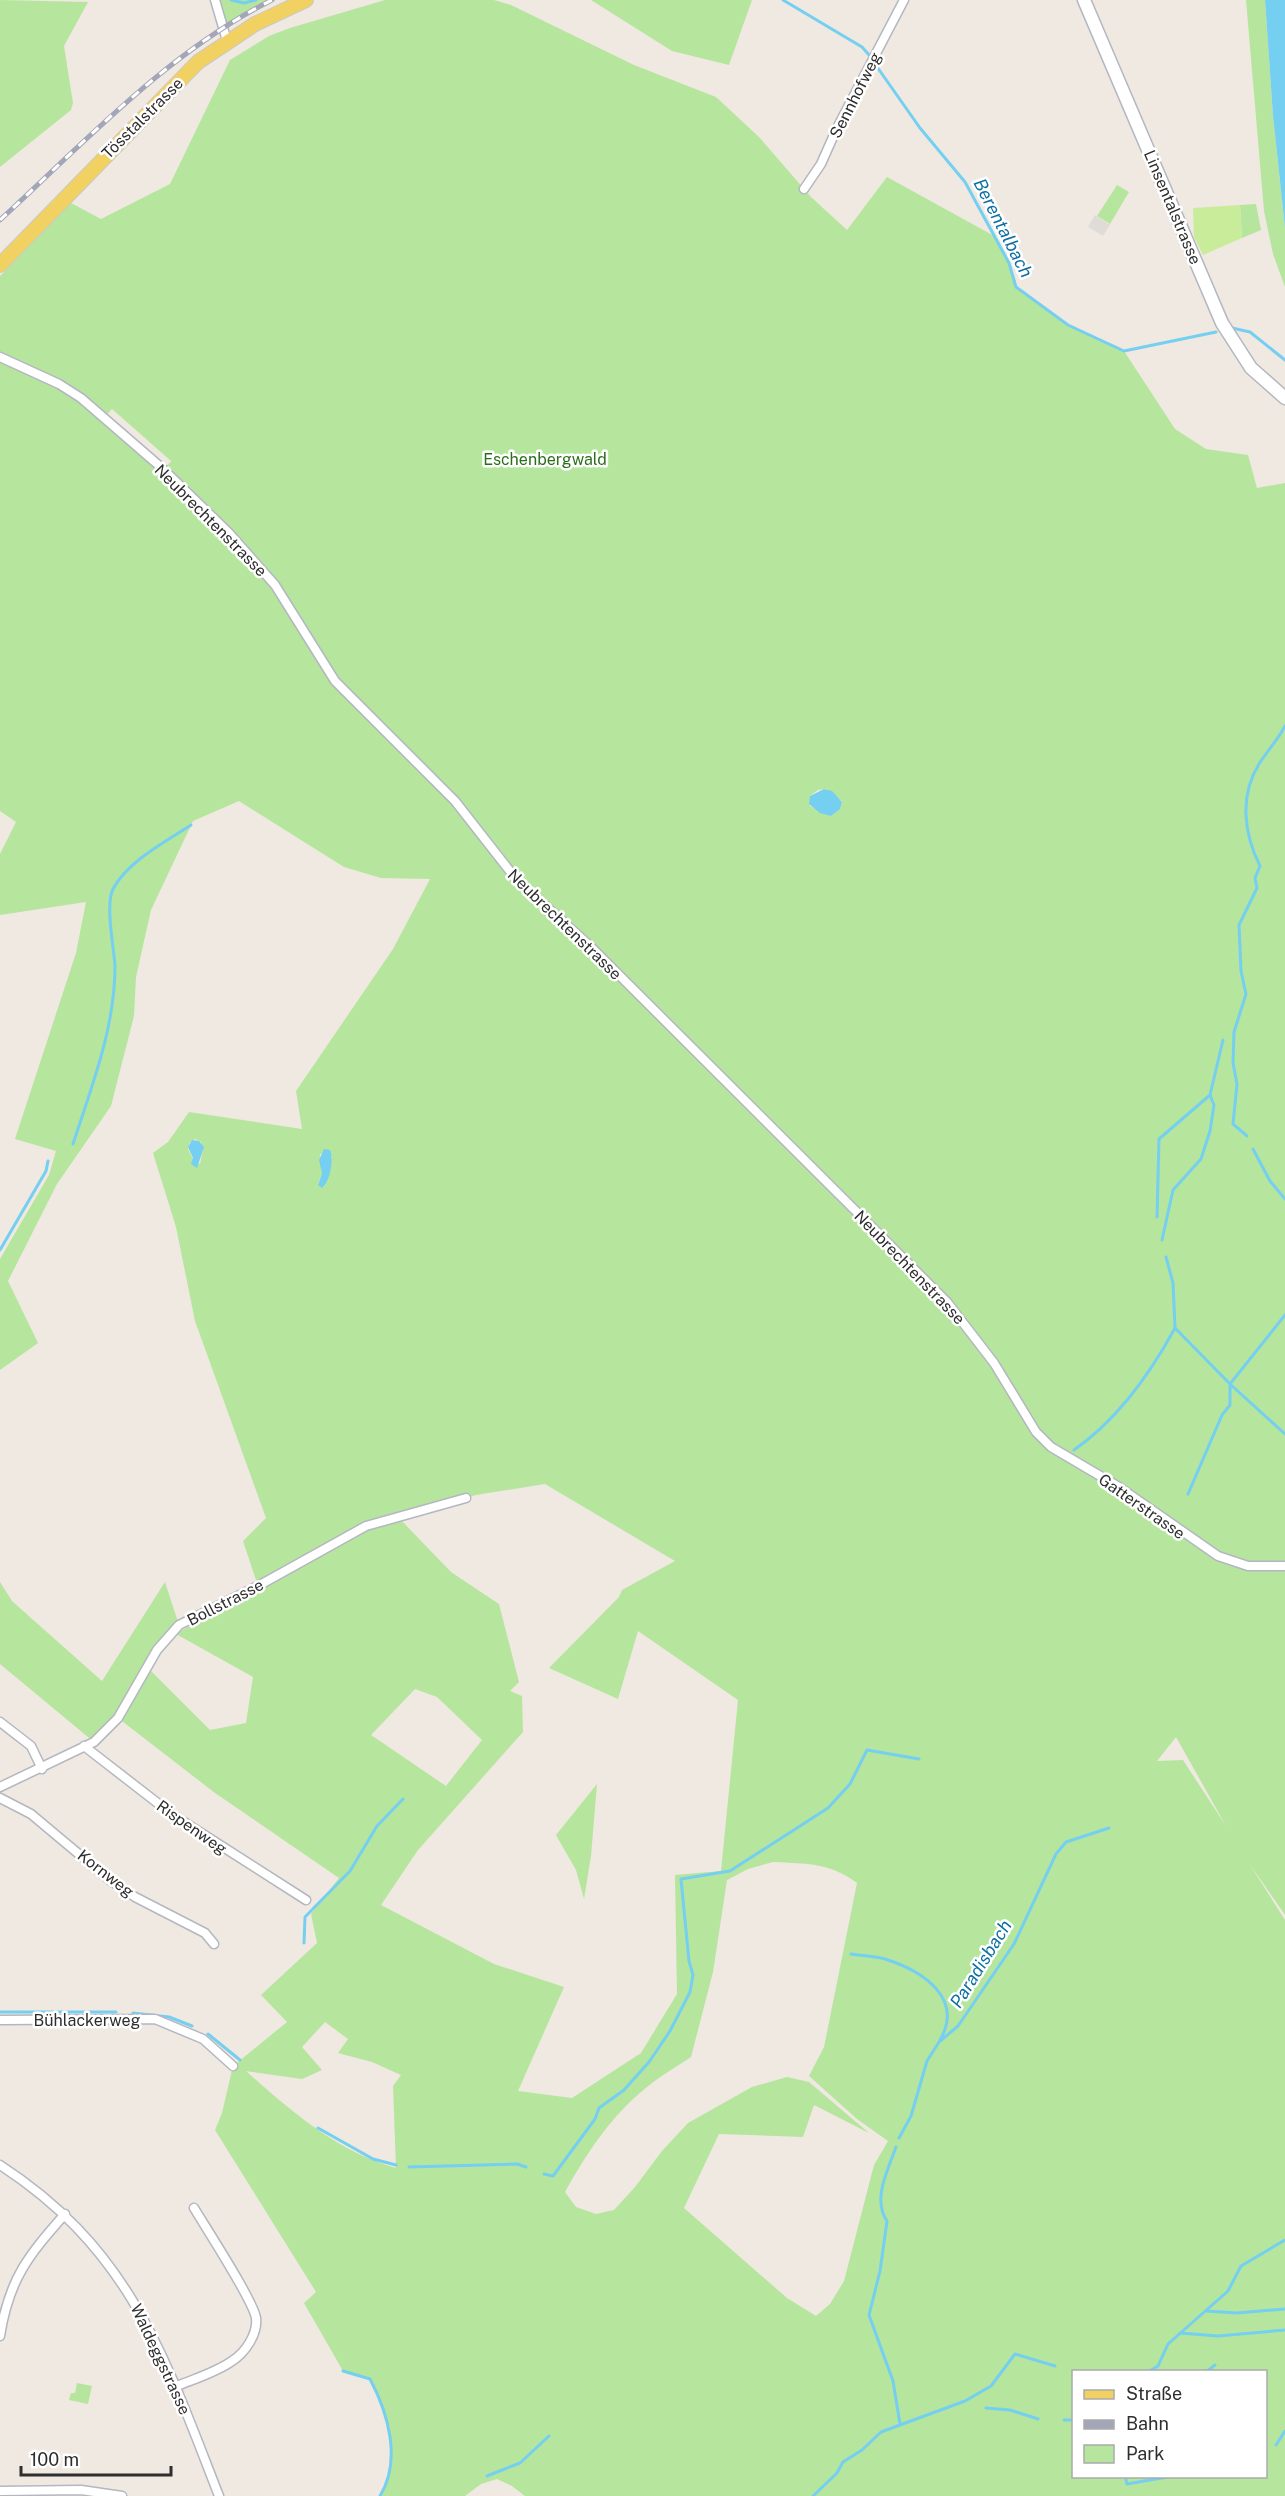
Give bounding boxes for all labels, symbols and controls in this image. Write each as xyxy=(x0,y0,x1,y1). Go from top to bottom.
street label: Sennhofweg xyxy=(826,49,885,141)
street label: Tösstalstrasse xyxy=(98,74,187,163)
street label: Linsentalstrasse xyxy=(1140,147,1205,267)
water label: Berentalbach xyxy=(969,175,1037,281)
park label: Eschenbergwald xyxy=(483,450,607,469)
street label: Neubrechtenstrasse xyxy=(151,460,271,580)
street label: Neubrechtenstrasse xyxy=(504,865,626,984)
street label: Neubrechtenstrasse xyxy=(850,1206,969,1328)
street label: Gatterstrasse xyxy=(1095,1470,1189,1543)
street label: Bollstrasse xyxy=(184,1575,267,1630)
street label: Rispenweg xyxy=(153,1796,231,1859)
street label: Kornweg xyxy=(74,1846,138,1901)
water label: Paradisbach xyxy=(945,1916,1016,2012)
street label: Bühlackerweg xyxy=(34,2011,141,2030)
street label: Waldeggstrasse xyxy=(127,2301,195,2418)
legend xyxy=(1072,2370,1267,2478)
text: Straße xyxy=(1126,2383,1182,2404)
text: Bahn xyxy=(1126,2413,1169,2434)
scale bar xyxy=(21,2439,171,2477)
text: Park xyxy=(1126,2443,1164,2464)
text: 100 m xyxy=(30,2449,79,2470)

